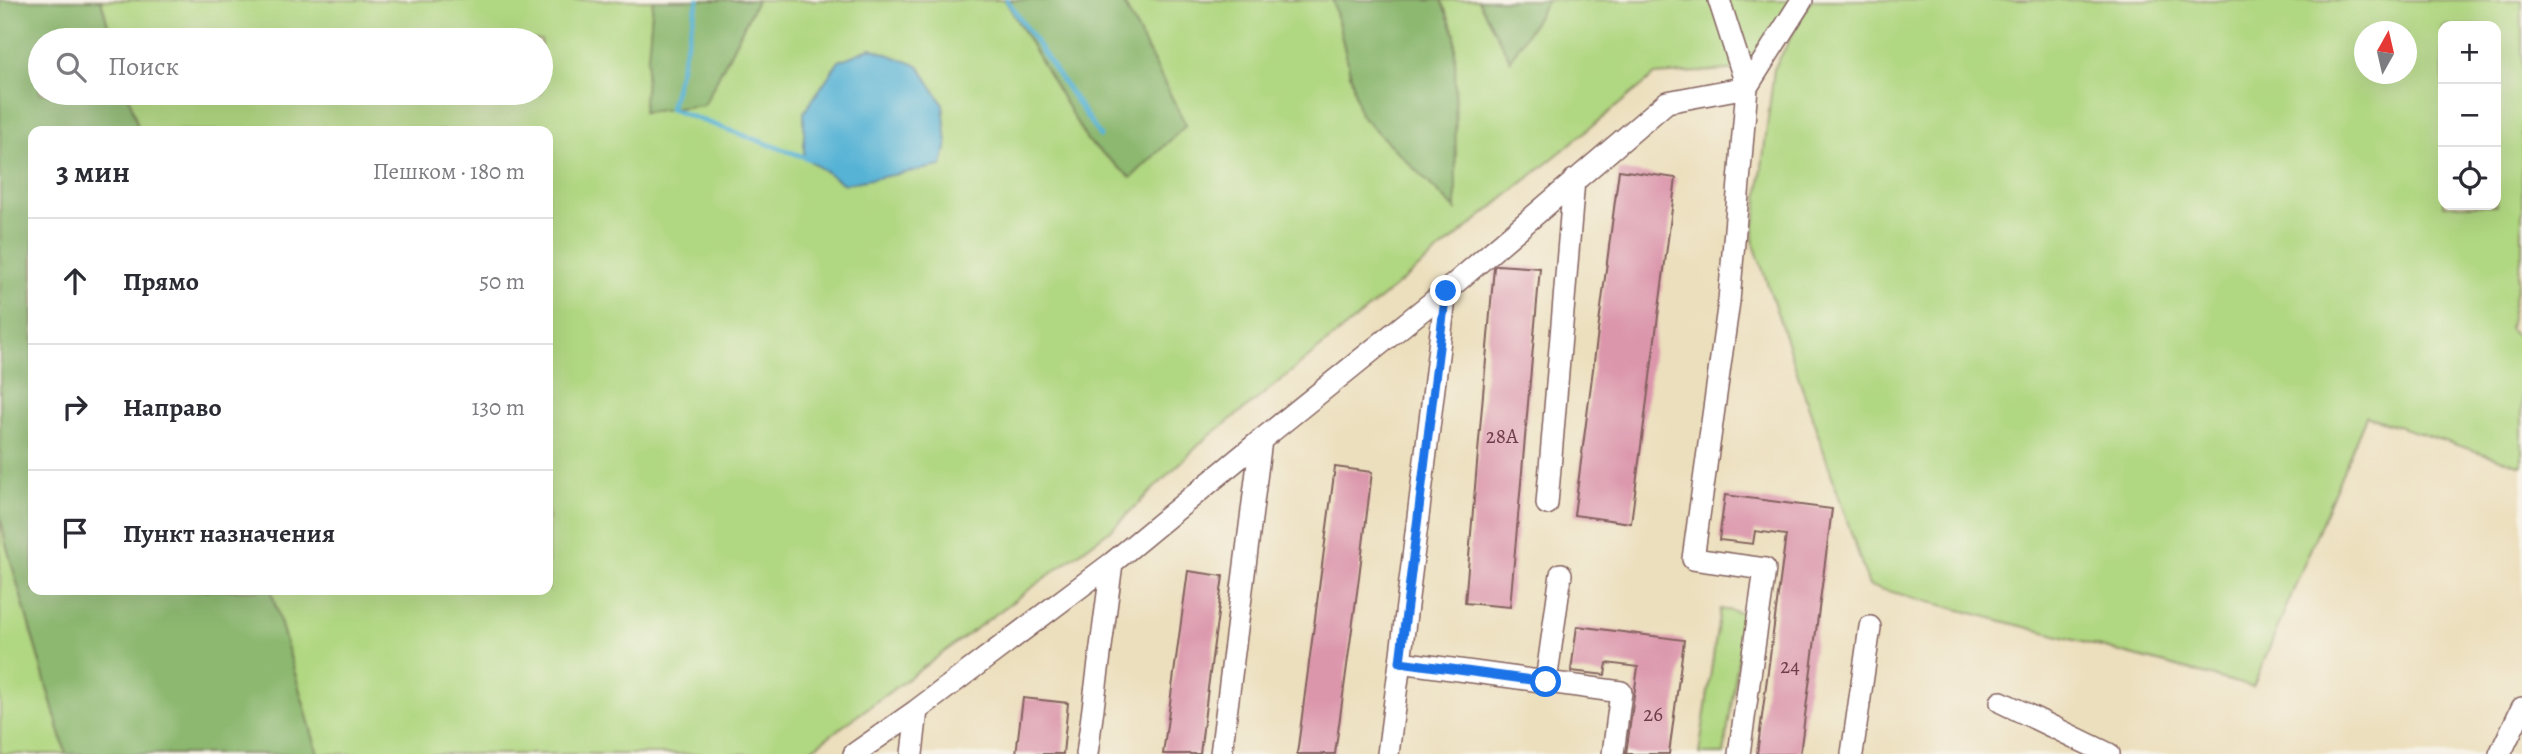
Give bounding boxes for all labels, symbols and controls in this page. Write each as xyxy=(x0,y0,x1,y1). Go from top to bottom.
north arrow xyxy=(2354,21,2417,84)
map controls xyxy=(2438,21,2501,210)
button: + xyxy=(2438,21,2501,84)
search box xyxy=(28,28,553,105)
icon: search xyxy=(52,48,90,86)
text: Поиск xyxy=(108,49,179,84)
button: − xyxy=(2438,84,2501,147)
button: locate xyxy=(2438,147,2501,210)
text: 3 мин xyxy=(56,152,130,192)
text: Пешком · 180 m xyxy=(373,156,525,187)
icon: ahead xyxy=(56,262,94,300)
text: Прямо xyxy=(123,264,199,299)
text: 50 m xyxy=(479,266,525,297)
route end xyxy=(1430,275,1461,306)
icon: right xyxy=(56,388,94,426)
text: Направо xyxy=(123,390,222,425)
text: 130 m xyxy=(472,392,525,423)
house number: 28А xyxy=(1486,422,1519,450)
icon: arrive xyxy=(56,514,94,552)
text: Пункт назначения xyxy=(123,516,335,551)
house number: 24 xyxy=(1780,652,1800,680)
route start xyxy=(1530,666,1561,697)
house number: 26 xyxy=(1643,700,1663,728)

